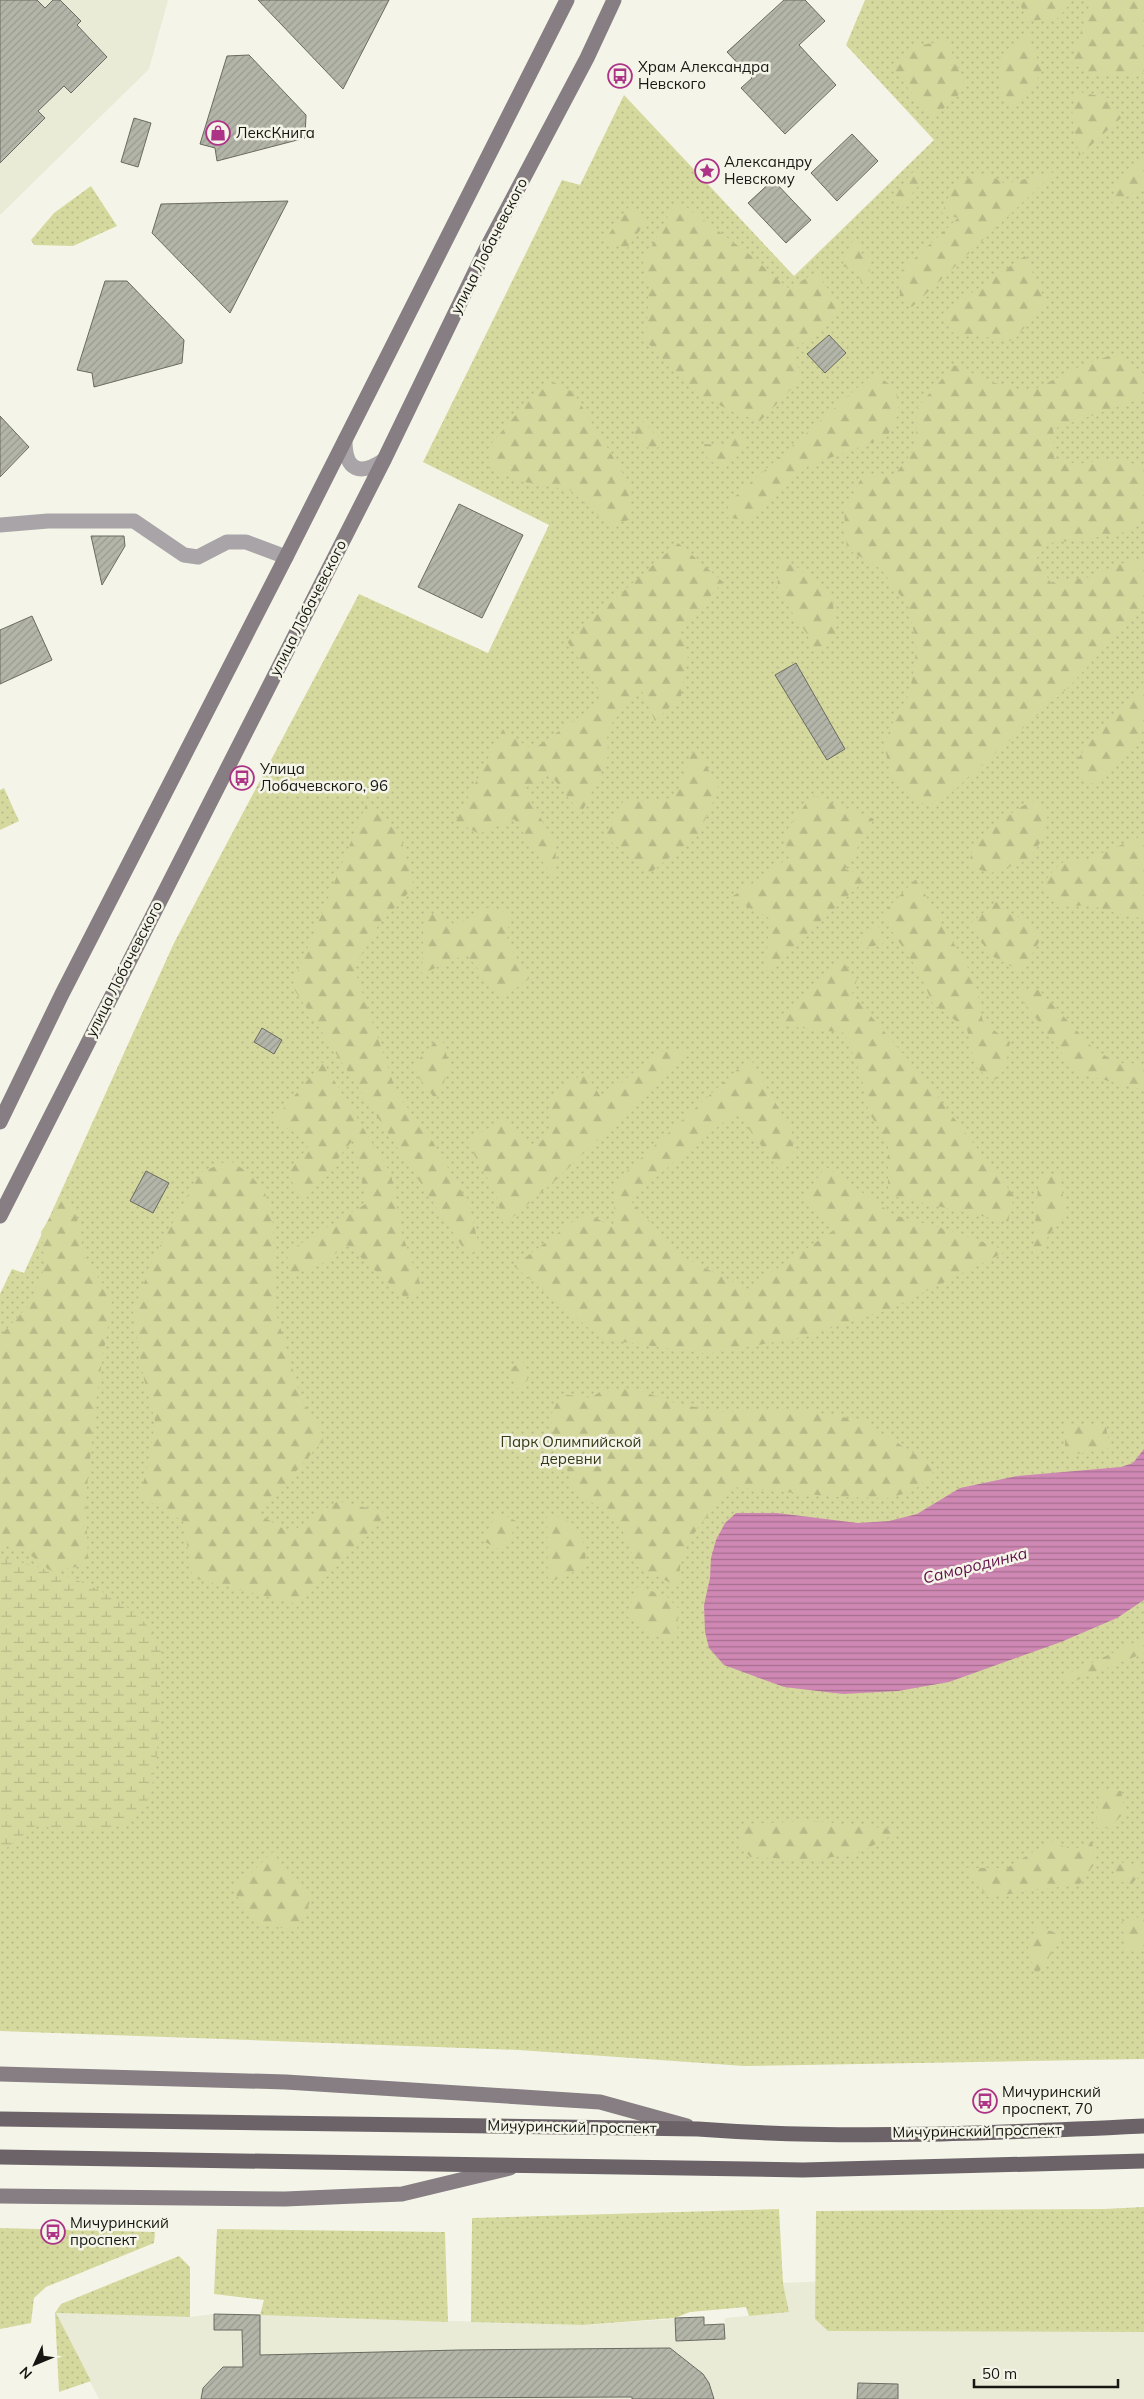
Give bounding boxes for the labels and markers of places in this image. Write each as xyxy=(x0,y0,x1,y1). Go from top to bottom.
place label: Храм Александра Невского xyxy=(638,57,769,93)
bus stop icon: Храм Александра Невского xyxy=(607,63,633,89)
shop icon: ЛексКнига xyxy=(205,120,231,146)
place label: ЛексКнига xyxy=(236,123,315,142)
place label: Александру Невскому xyxy=(724,152,812,188)
place icon: Александру Невскому xyxy=(694,158,720,184)
place label: Улица Лобачевского, 96 xyxy=(259,759,388,795)
bus stop icon: Улица Лобачевского, 96 xyxy=(229,765,255,791)
place label: Мичуринский проспект, 70 xyxy=(1002,2082,1101,2118)
bus stop icon: Мичуринский проспект, 70 xyxy=(972,2088,998,2114)
place label: Мичуринский проспект xyxy=(70,2213,169,2249)
bus stop icon: Мичуринский проспект xyxy=(40,2219,66,2245)

